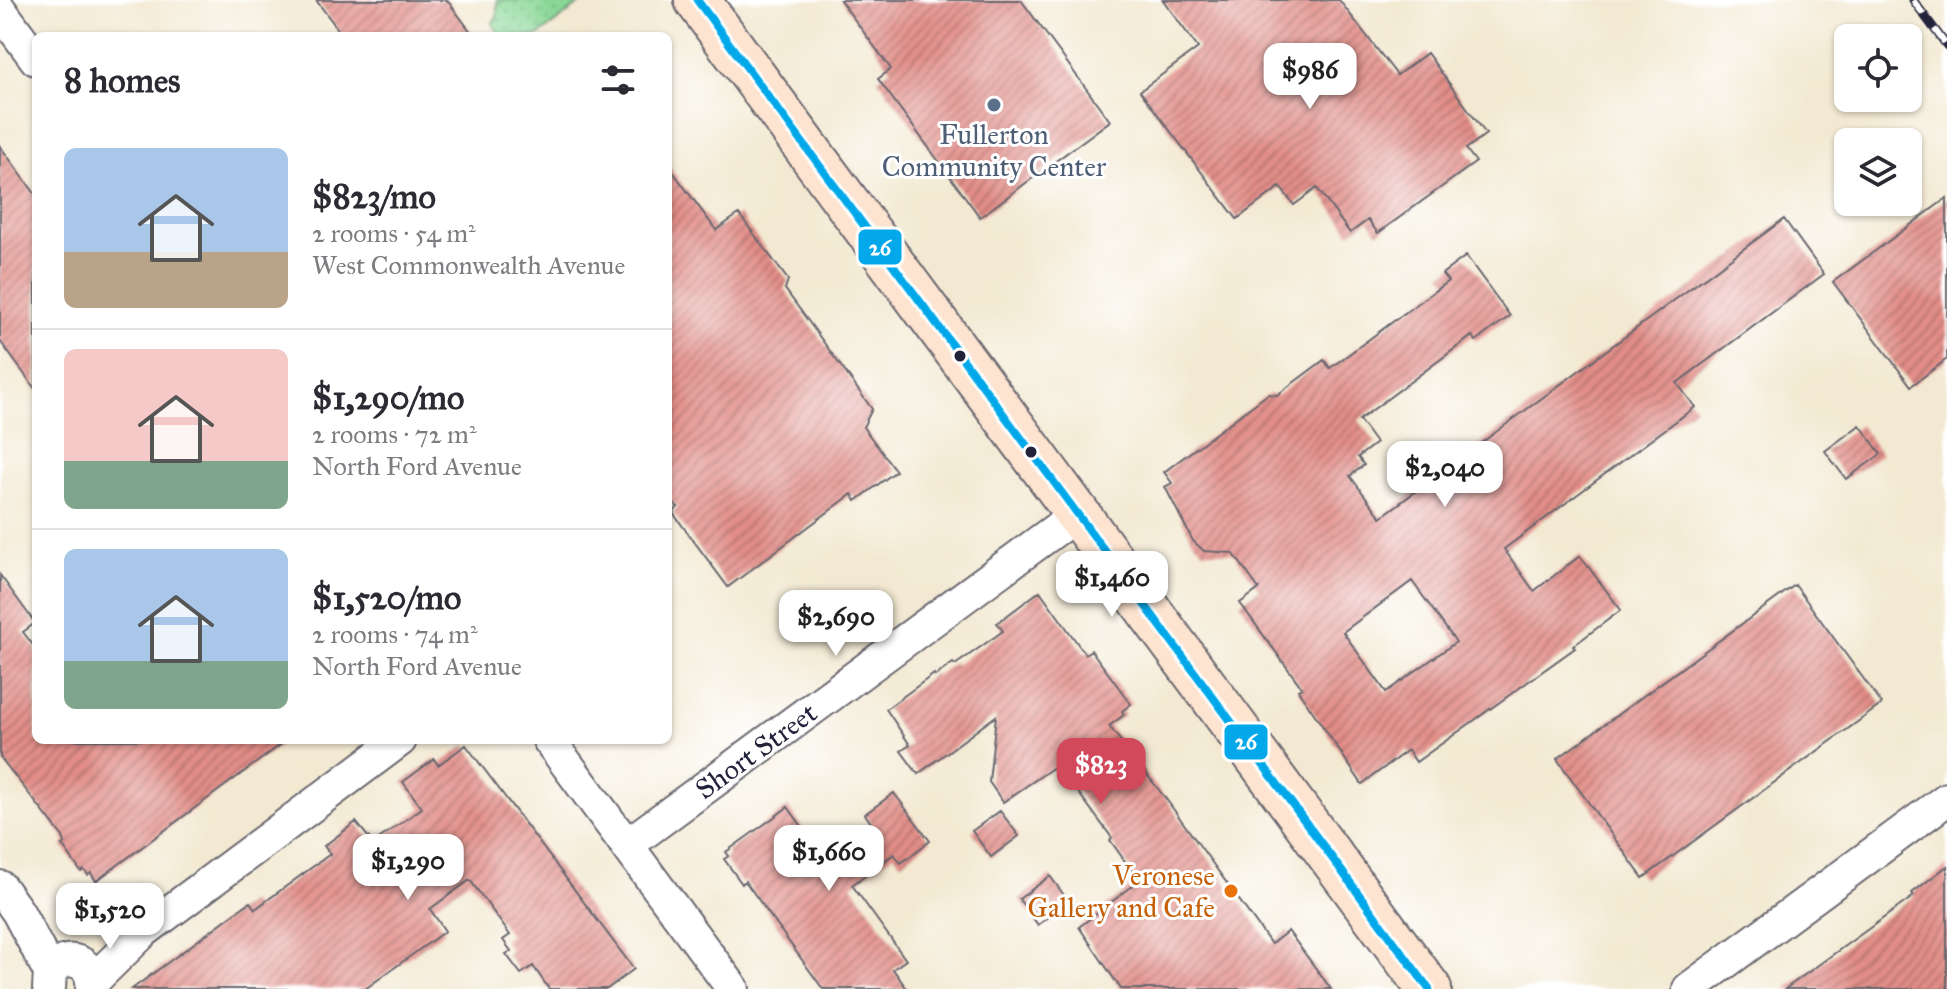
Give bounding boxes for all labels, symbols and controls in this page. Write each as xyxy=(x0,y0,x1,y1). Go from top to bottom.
map controls xyxy=(1834,24,1922,216)
button: locate xyxy=(1834,24,1922,112)
pin: $986 xyxy=(1263,43,1357,111)
text: $986 xyxy=(1282,53,1338,85)
icon: filters xyxy=(596,58,640,102)
text: 8 homes xyxy=(64,60,180,101)
marker: Fullerton Community Center xyxy=(985,96,1003,114)
place label: Fullerton Community Center xyxy=(882,117,1107,184)
button: layers xyxy=(1834,128,1922,216)
text: $823/mo xyxy=(312,176,436,217)
icon: home xyxy=(128,180,224,276)
text: 2 rooms · 54 m² xyxy=(312,217,476,249)
line badge: 26 xyxy=(857,228,903,266)
text: 26 xyxy=(869,234,893,261)
text: West Commonwealth Avenue xyxy=(312,249,625,281)
unlabelled marker xyxy=(952,348,968,364)
text: $1,290/mo xyxy=(312,377,464,418)
icon: home xyxy=(128,381,224,477)
text: 2 rooms · 72 m² xyxy=(312,418,476,450)
pin: $2,040 xyxy=(1380,441,1510,509)
unlabelled marker xyxy=(1023,444,1039,460)
text: North Ford Avenue xyxy=(312,450,522,482)
text: $2,040 xyxy=(1405,451,1485,483)
pin: $1,460 xyxy=(1047,551,1177,619)
text: $1,460 xyxy=(1074,561,1150,593)
text: $1,520/mo xyxy=(312,577,461,618)
icon: home xyxy=(128,581,224,677)
pin: $2,690 xyxy=(771,590,901,658)
text: $2,690 xyxy=(797,600,875,632)
text: 2 rooms · 74 m² xyxy=(312,618,478,650)
text: North Ford Avenue xyxy=(312,650,522,682)
street label: Short Street xyxy=(688,695,824,807)
line badge: 26 xyxy=(1223,723,1269,761)
text: 26 xyxy=(1235,728,1259,755)
pin: $823 xyxy=(1054,738,1148,806)
text: $823 xyxy=(1075,748,1127,780)
pin: $1,660 xyxy=(764,825,894,893)
pin: $1,290 xyxy=(343,834,473,902)
text: $1,660 xyxy=(792,835,866,867)
text: $1,290 xyxy=(371,844,445,876)
place label: Veronese Gallery and Cafe xyxy=(1028,858,1215,925)
marker: Veronese Gallery and Cafe xyxy=(1222,882,1240,900)
pin: $1,520 xyxy=(45,883,175,951)
text: $1,520 xyxy=(74,893,146,925)

